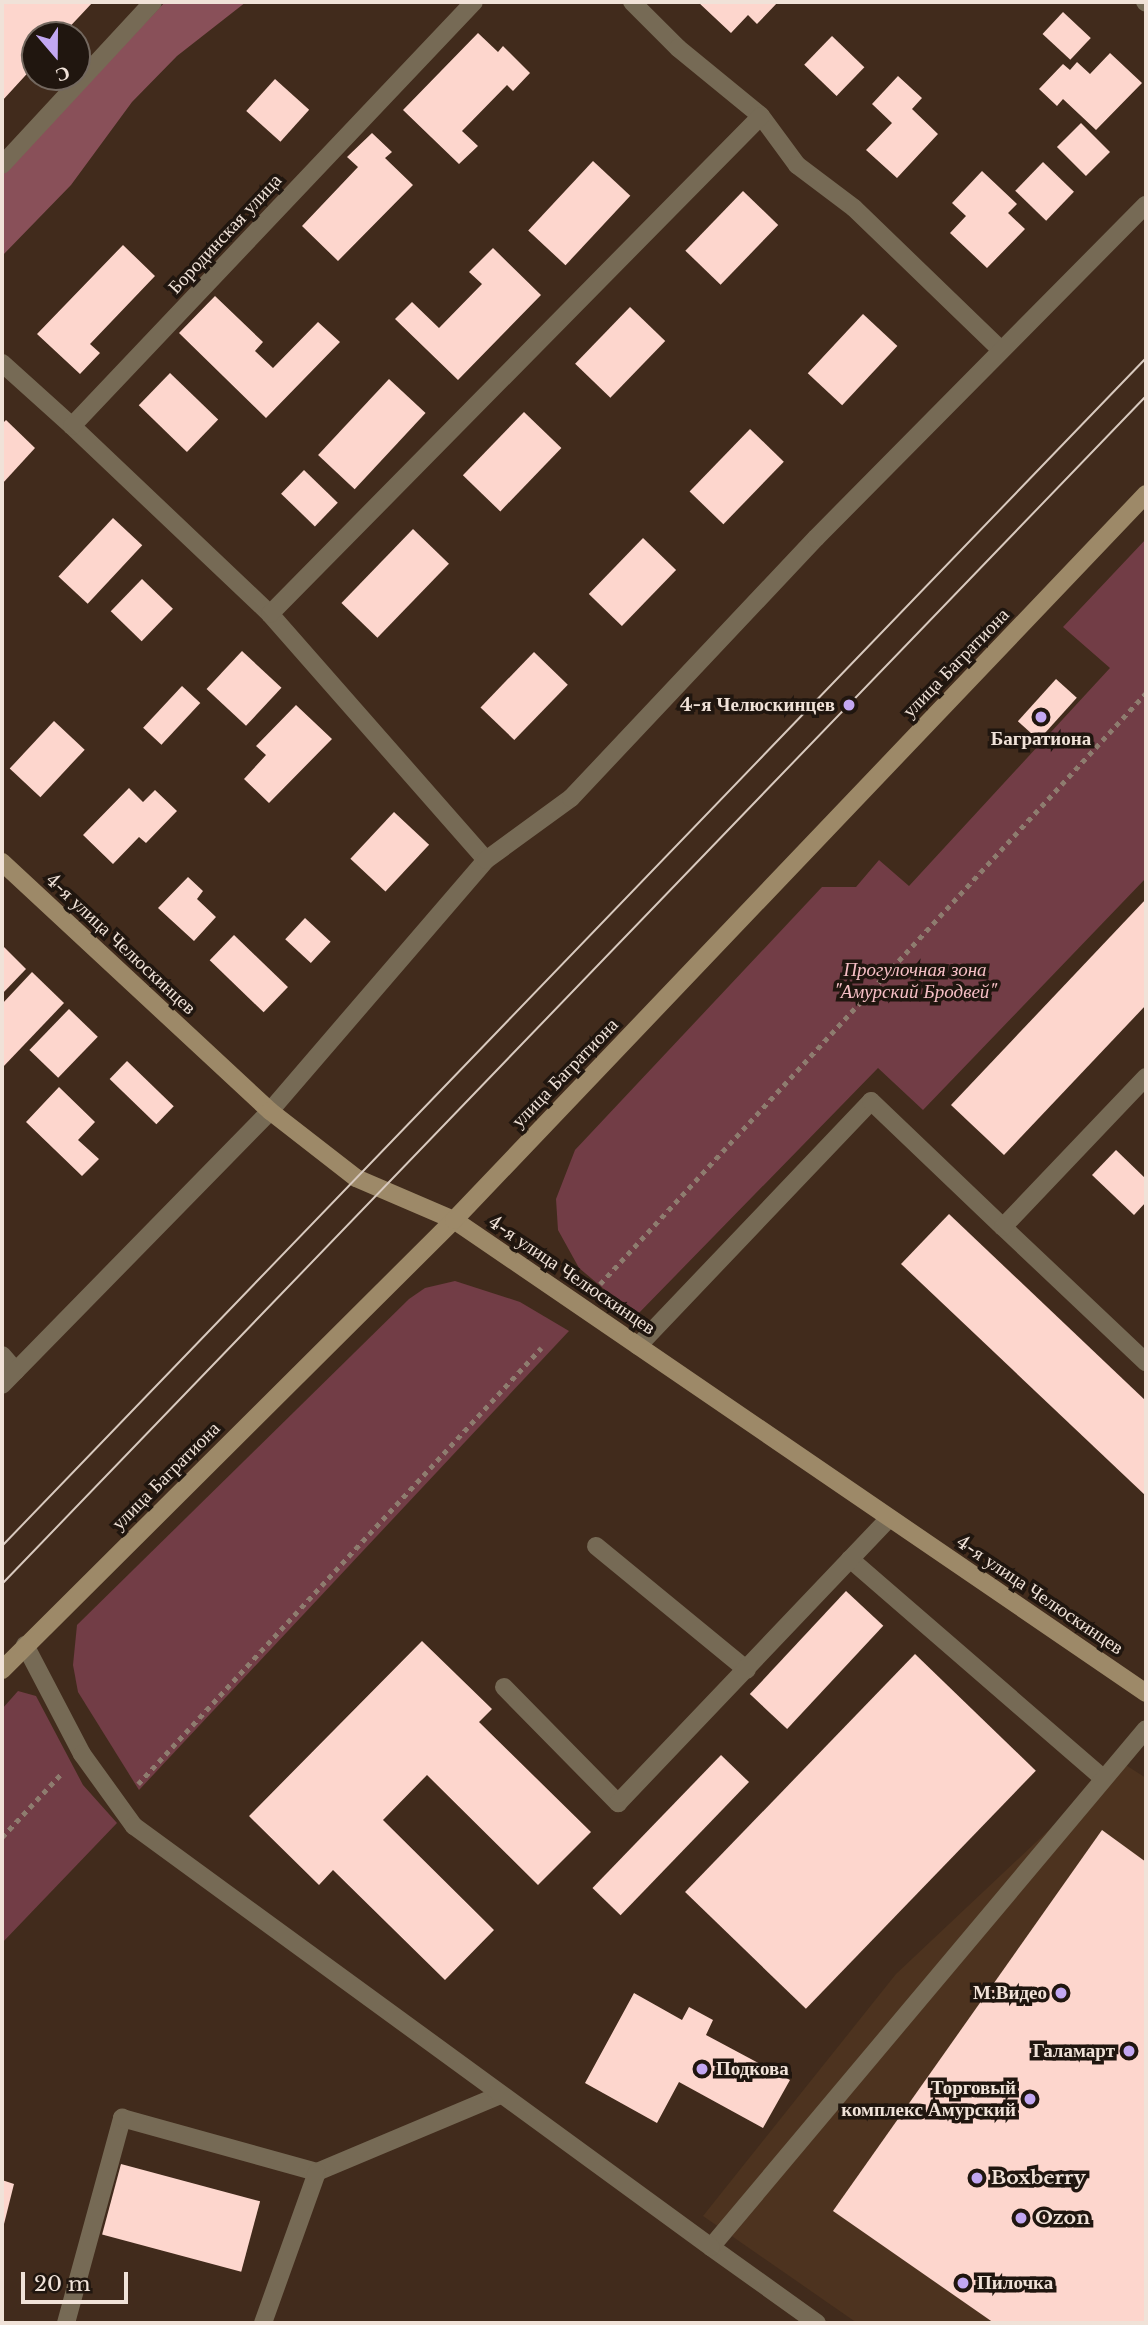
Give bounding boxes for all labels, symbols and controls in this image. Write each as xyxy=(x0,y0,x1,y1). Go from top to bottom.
north arrow xyxy=(21,21,91,91)
text: С xyxy=(52,61,73,87)
street label: Бородинская улица xyxy=(164,169,286,299)
street label: улица Багратиона xyxy=(898,603,1014,723)
place label: 4-я Челюскинцев xyxy=(680,694,835,716)
marker: 4-я Челюскинцев xyxy=(841,697,857,713)
marker: Багратиона xyxy=(1033,709,1049,725)
place label: Багратиона xyxy=(991,728,1091,750)
street label: 4-я улица Челюскинцев xyxy=(41,869,201,1019)
park label: Прогулочная зона "Амурский Бродвей" xyxy=(834,959,996,1003)
street label: улица Багратиона xyxy=(507,1013,623,1133)
street label: 4-я улица Челюскинцев xyxy=(484,1211,660,1339)
street label: улица Багратиона xyxy=(107,1417,225,1535)
street label: 4-я улица Челюскинцев xyxy=(952,1531,1128,1659)
place label: М.Видео xyxy=(973,1982,1047,2004)
marker: М.Видео xyxy=(1053,1985,1069,2001)
place label: Галамарт xyxy=(1033,2040,1115,2062)
marker: Галамарт xyxy=(1121,2043,1137,2059)
place label: Подкова xyxy=(716,2058,789,2080)
marker: Подкова xyxy=(694,2061,710,2077)
place label: Торговый комплекс Амурский xyxy=(841,2077,1016,2121)
marker: Торговый комплекс Амурский xyxy=(1022,2091,1038,2107)
place label: Boxberry xyxy=(991,2167,1086,2189)
marker: Boxberry xyxy=(969,2170,985,2186)
place label: Ozon xyxy=(1035,2207,1090,2229)
marker: Ozon xyxy=(1013,2210,1029,2226)
scale bar xyxy=(24,2258,131,2302)
text: 20 m xyxy=(34,2271,91,2297)
place label: Пилочка xyxy=(977,2272,1053,2294)
marker: Пилочка xyxy=(955,2275,971,2291)

